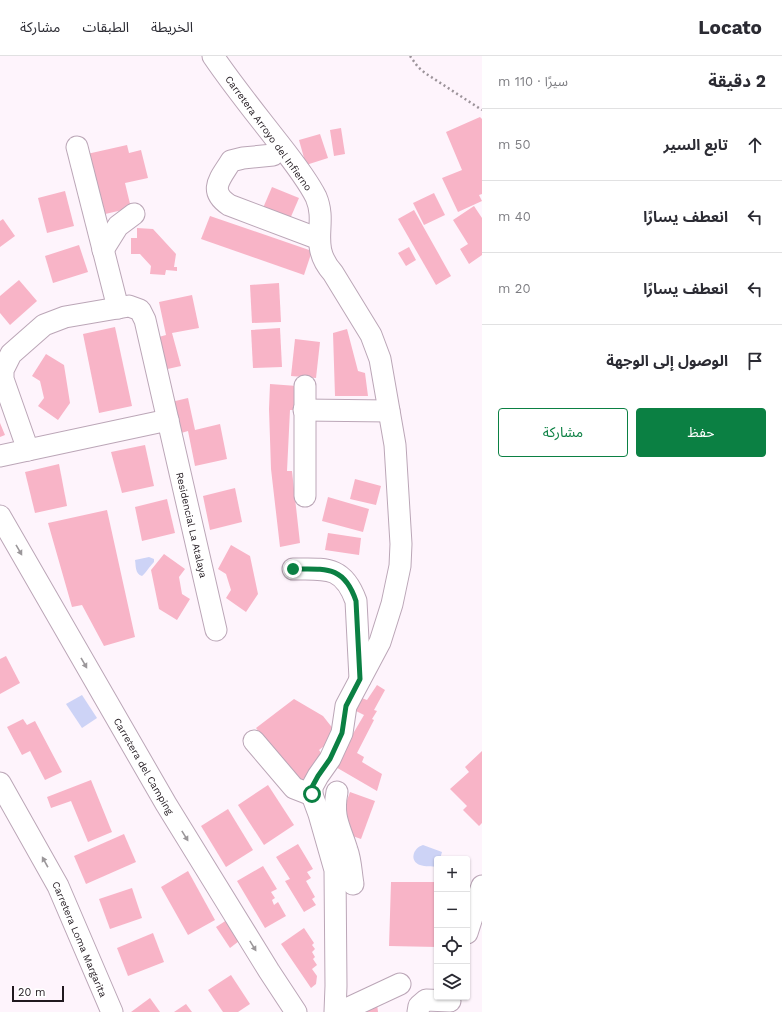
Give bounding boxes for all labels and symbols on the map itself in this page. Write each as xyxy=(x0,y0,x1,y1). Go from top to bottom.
street label: Carretera Arroyo del Infierno xyxy=(223,74,314,193)
street label: Residencial La Atalaya xyxy=(174,471,209,579)
one-way arrow xyxy=(16,544,23,556)
route end xyxy=(284,560,302,578)
one-way arrow xyxy=(81,657,88,669)
street label: Carretera del Camping xyxy=(111,716,176,817)
route start xyxy=(303,785,321,803)
one-way arrow xyxy=(182,830,189,842)
one-way arrow xyxy=(41,856,48,868)
street label: Carretera Loma Margarita xyxy=(50,880,109,999)
one-way arrow xyxy=(250,940,257,952)
scale bar xyxy=(12,984,64,1003)

